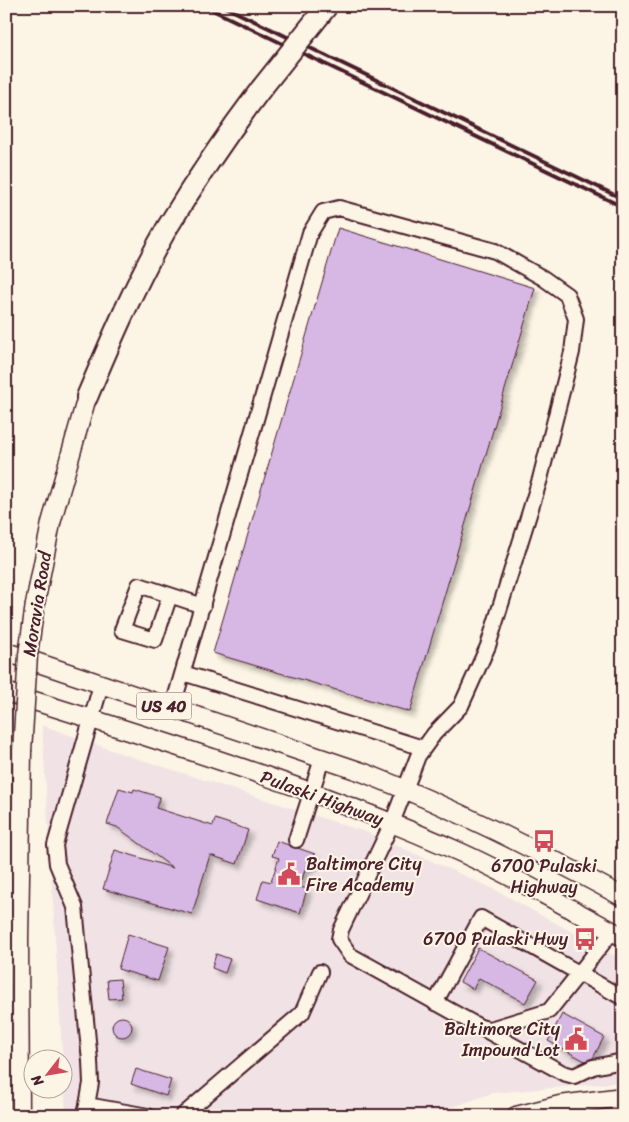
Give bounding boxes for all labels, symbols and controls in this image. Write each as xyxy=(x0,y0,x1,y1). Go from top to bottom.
street label: Moravia Road xyxy=(13,548,61,659)
road number: US 40 xyxy=(136,692,192,719)
street label: Pulaski Highway xyxy=(256,761,389,835)
bus stop icon: 6700 Pulaski Highway xyxy=(531,828,557,854)
place label: Baltimore City Fire Academy xyxy=(306,848,422,901)
place label: 6700 Pulaski Highway xyxy=(491,850,598,903)
public building icon: Baltimore City Fire Academy xyxy=(276,861,302,887)
place label: 6700 Pulaski Hwy xyxy=(423,923,569,955)
bus stop icon: 6700 Pulaski Hwy xyxy=(572,926,598,952)
place label: Baltimore City Impound Lot xyxy=(444,1013,561,1066)
public building icon: Baltimore City Impound Lot xyxy=(563,1026,589,1052)
north arrow xyxy=(22,1050,72,1100)
text: N xyxy=(24,1070,51,1092)

